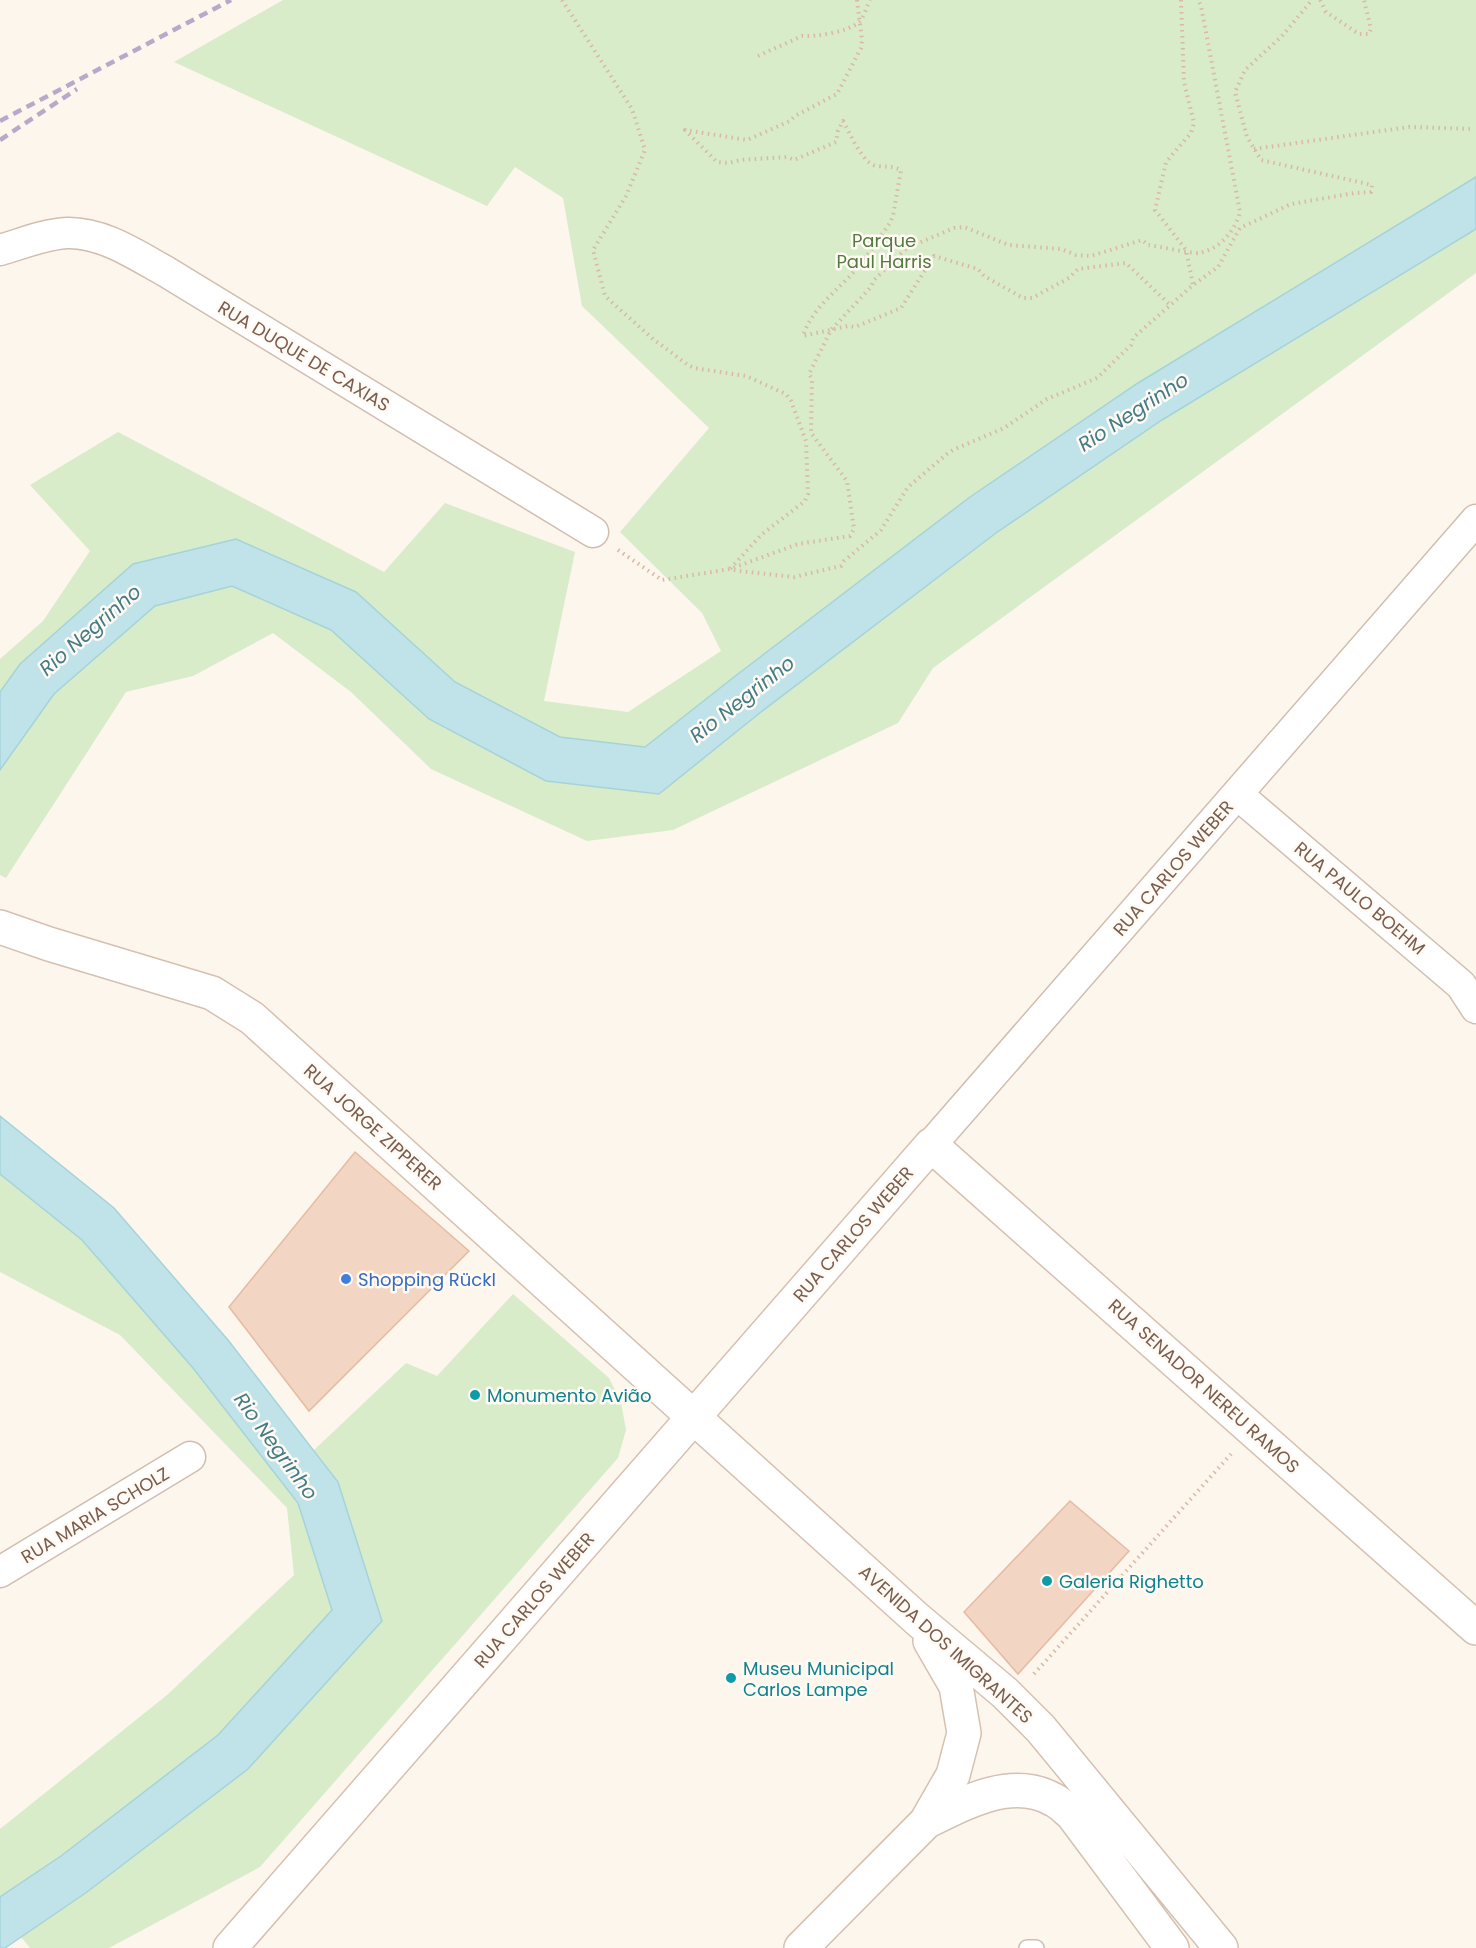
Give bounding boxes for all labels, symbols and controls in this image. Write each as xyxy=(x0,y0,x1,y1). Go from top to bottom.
park label: Parque Paul Harris xyxy=(836,228,932,274)
street label: RUA DUQUE DE CAXIAS xyxy=(213,295,395,417)
water label: Rio Negrinho xyxy=(1072,366,1194,458)
water label: Rio Negrinho xyxy=(33,578,147,682)
water label: Rio Negrinho xyxy=(683,649,801,749)
street label: RUA CARLOS WEBER xyxy=(1107,795,1239,941)
street label: RUA PAULO BOEHM xyxy=(1289,836,1431,960)
street label: RUA JORGE ZIPPERER xyxy=(298,1058,448,1196)
street label: RUA CARLOS WEBER xyxy=(787,1161,919,1307)
place label: Shopping Rückl xyxy=(358,1267,496,1292)
marker: Shopping Rückl xyxy=(339,1272,353,1286)
street label: RUA SENADOR NEREU RAMOS xyxy=(1103,1293,1305,1479)
place label: Monumento Avião xyxy=(487,1383,652,1408)
water label: Rio Negrinho xyxy=(227,1387,325,1505)
marker: Monumento Avião xyxy=(468,1388,482,1402)
street label: RUA MARIA SCHOLZ xyxy=(16,1461,174,1569)
street label: RUA CARLOS WEBER xyxy=(468,1527,600,1673)
street label: AVENIDA DOS IMIGRANTES xyxy=(854,1559,1038,1729)
place label: Galeria Righetto xyxy=(1059,1569,1204,1594)
marker: Galeria Righetto xyxy=(1040,1574,1054,1588)
place label: Museu Municipal Carlos Lampe xyxy=(743,1656,894,1702)
marker: Museu Municipal Carlos Lampe xyxy=(724,1671,738,1685)

